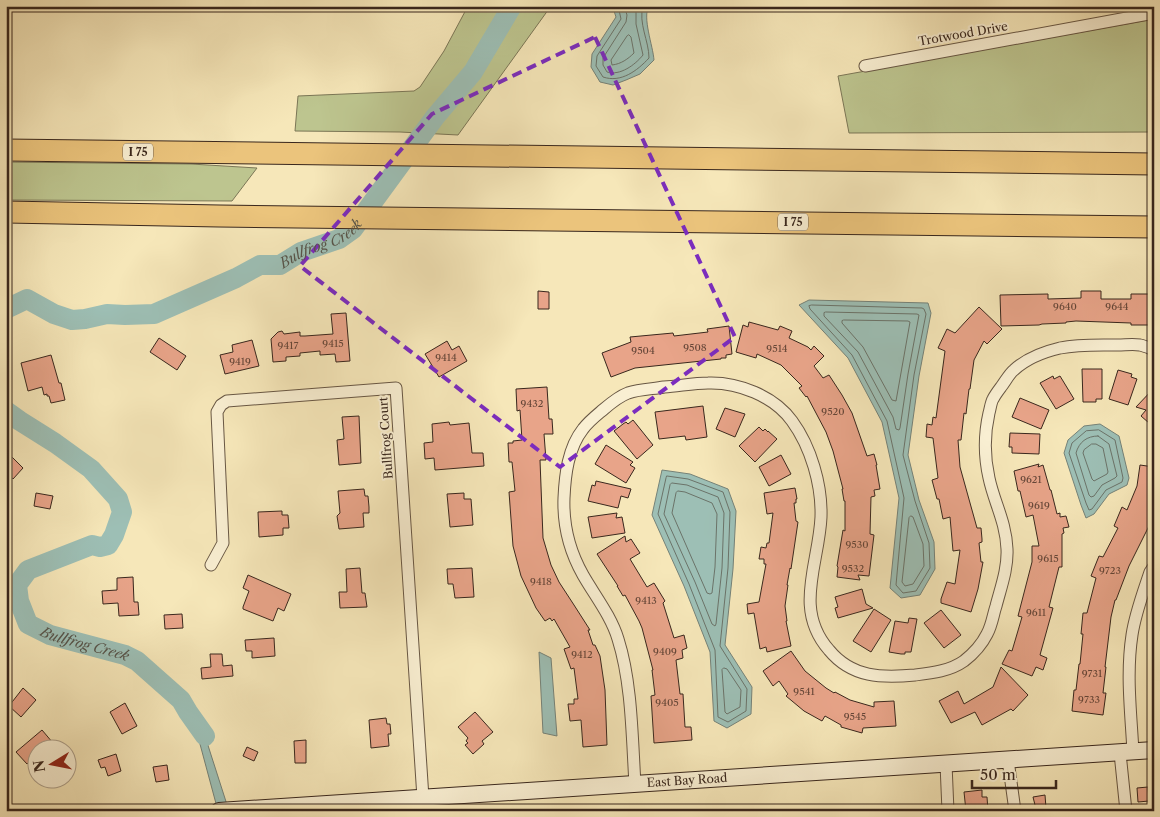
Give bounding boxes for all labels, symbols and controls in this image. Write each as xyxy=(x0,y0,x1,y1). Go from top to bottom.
street label: Trotwood Drive xyxy=(917,18,1009,49)
road number: I 75 xyxy=(123,144,153,160)
road number: I 75 xyxy=(778,213,808,230)
water label: Bullfrog Creek xyxy=(275,215,367,273)
house number: 9640 xyxy=(1053,300,1077,313)
house number: 9644 xyxy=(1105,300,1129,313)
house number: 9415 xyxy=(322,337,344,350)
house number: 9417 xyxy=(278,339,298,352)
house number: 9508 xyxy=(683,341,707,354)
house number: 9514 xyxy=(766,342,788,355)
house number: 9504 xyxy=(631,344,655,357)
house number: 9414 xyxy=(435,351,457,364)
house number: 9419 xyxy=(229,355,251,368)
street label: Bullfrog Court xyxy=(375,396,396,480)
house number: 9432 xyxy=(521,397,544,410)
house number: 9520 xyxy=(821,405,845,418)
house number: 9621 xyxy=(1020,473,1043,486)
house number: 9619 xyxy=(1028,499,1050,512)
house number: 9530 xyxy=(845,538,869,551)
house number: 9615 xyxy=(1037,552,1059,565)
house number: 9532 xyxy=(842,562,865,575)
house number: 9723 xyxy=(1099,564,1121,577)
house number: 9418 xyxy=(530,575,552,588)
house number: 9413 xyxy=(635,594,657,607)
house number: 9611 xyxy=(1026,606,1047,619)
water label: Bullfrog Creek xyxy=(36,622,133,665)
house number: 9409 xyxy=(653,645,677,658)
house number: 9412 xyxy=(571,648,593,661)
house number: 9731 xyxy=(1082,667,1103,680)
house number: 9541 xyxy=(793,685,815,698)
house number: 9733 xyxy=(1078,693,1100,706)
house number: 9405 xyxy=(655,696,679,709)
house number: 9545 xyxy=(844,710,866,723)
north arrow xyxy=(28,740,78,790)
scale bar xyxy=(972,757,1056,789)
text: N xyxy=(29,759,49,774)
text: 50 m xyxy=(980,765,1016,784)
street label: East Bay Road xyxy=(646,770,728,790)

